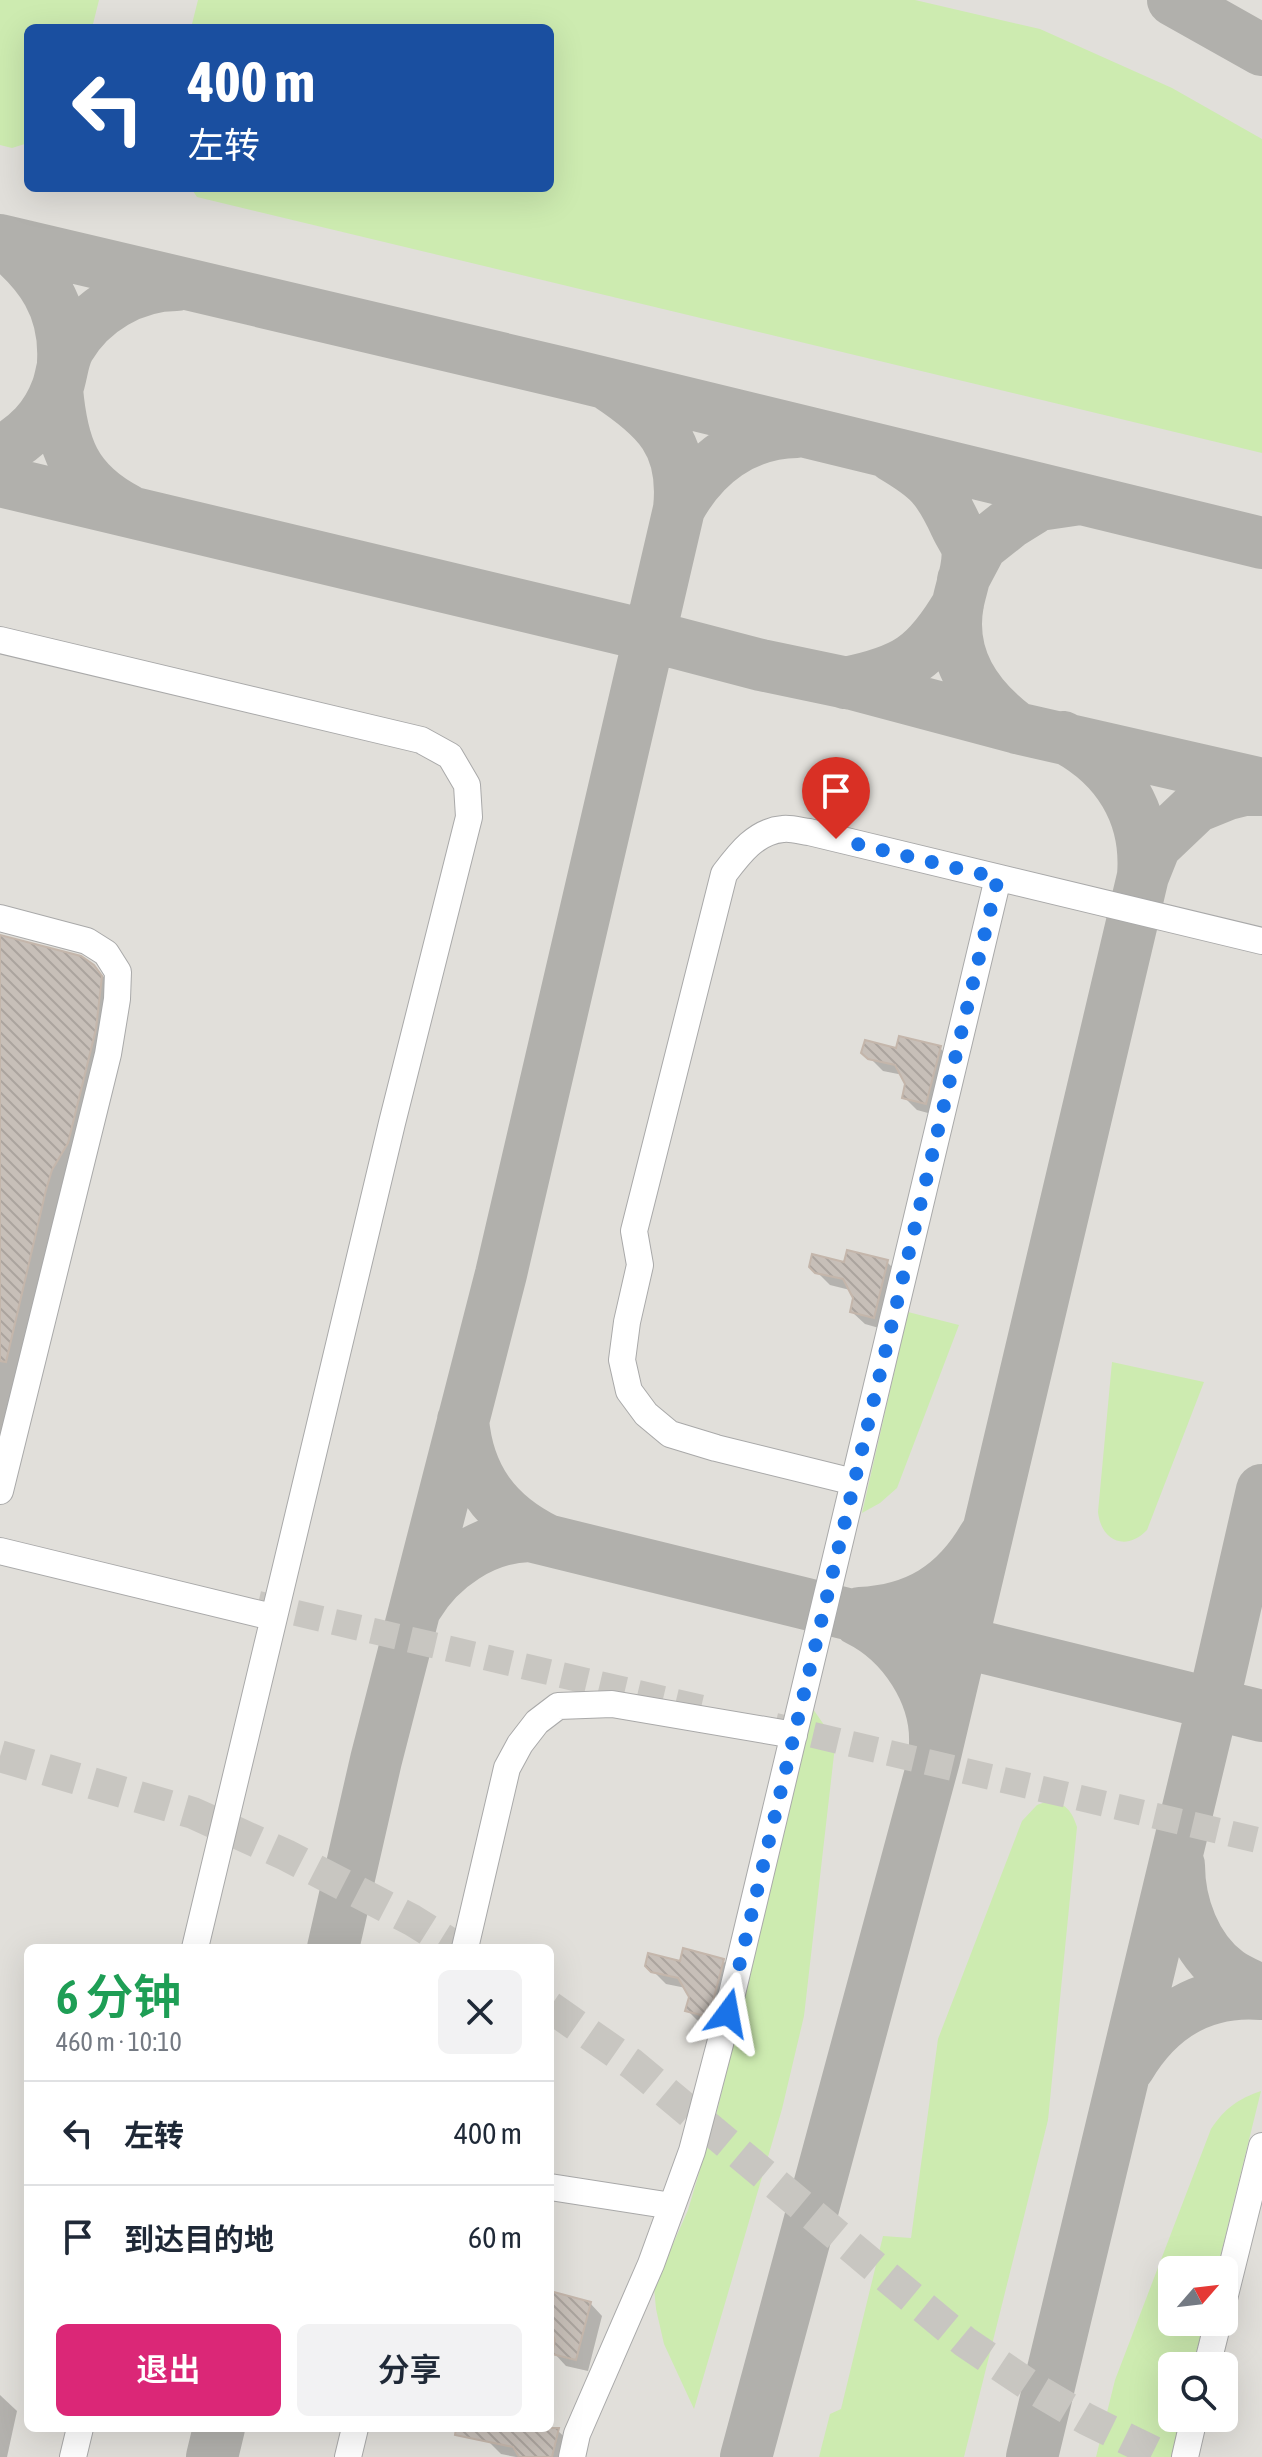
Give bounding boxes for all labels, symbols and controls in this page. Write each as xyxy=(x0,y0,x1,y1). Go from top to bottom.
text: 400 m xyxy=(188,50,315,114)
icon: left xyxy=(56,56,160,160)
text: 左转 xyxy=(188,124,260,166)
pin xyxy=(802,757,870,839)
icon: arrive xyxy=(814,769,858,813)
text: 6 分钟 xyxy=(56,1969,181,2024)
button: close xyxy=(438,1970,522,2054)
position arrow xyxy=(686,1971,770,2055)
text: 460 m · 10:10 xyxy=(56,2027,182,2057)
icon: left xyxy=(56,2111,100,2155)
text: 400 m xyxy=(454,2116,522,2150)
text: 左转 xyxy=(124,2118,184,2152)
icon: arrive xyxy=(56,2215,100,2259)
text: 60 m xyxy=(468,2220,522,2254)
text: 到达目的地 xyxy=(124,2222,274,2256)
north arrow xyxy=(1158,2256,1238,2336)
map controls xyxy=(1158,2256,1238,2432)
button: 退出 xyxy=(56,2324,281,2416)
button: 分享 xyxy=(297,2324,522,2416)
button: search xyxy=(1158,2352,1238,2432)

